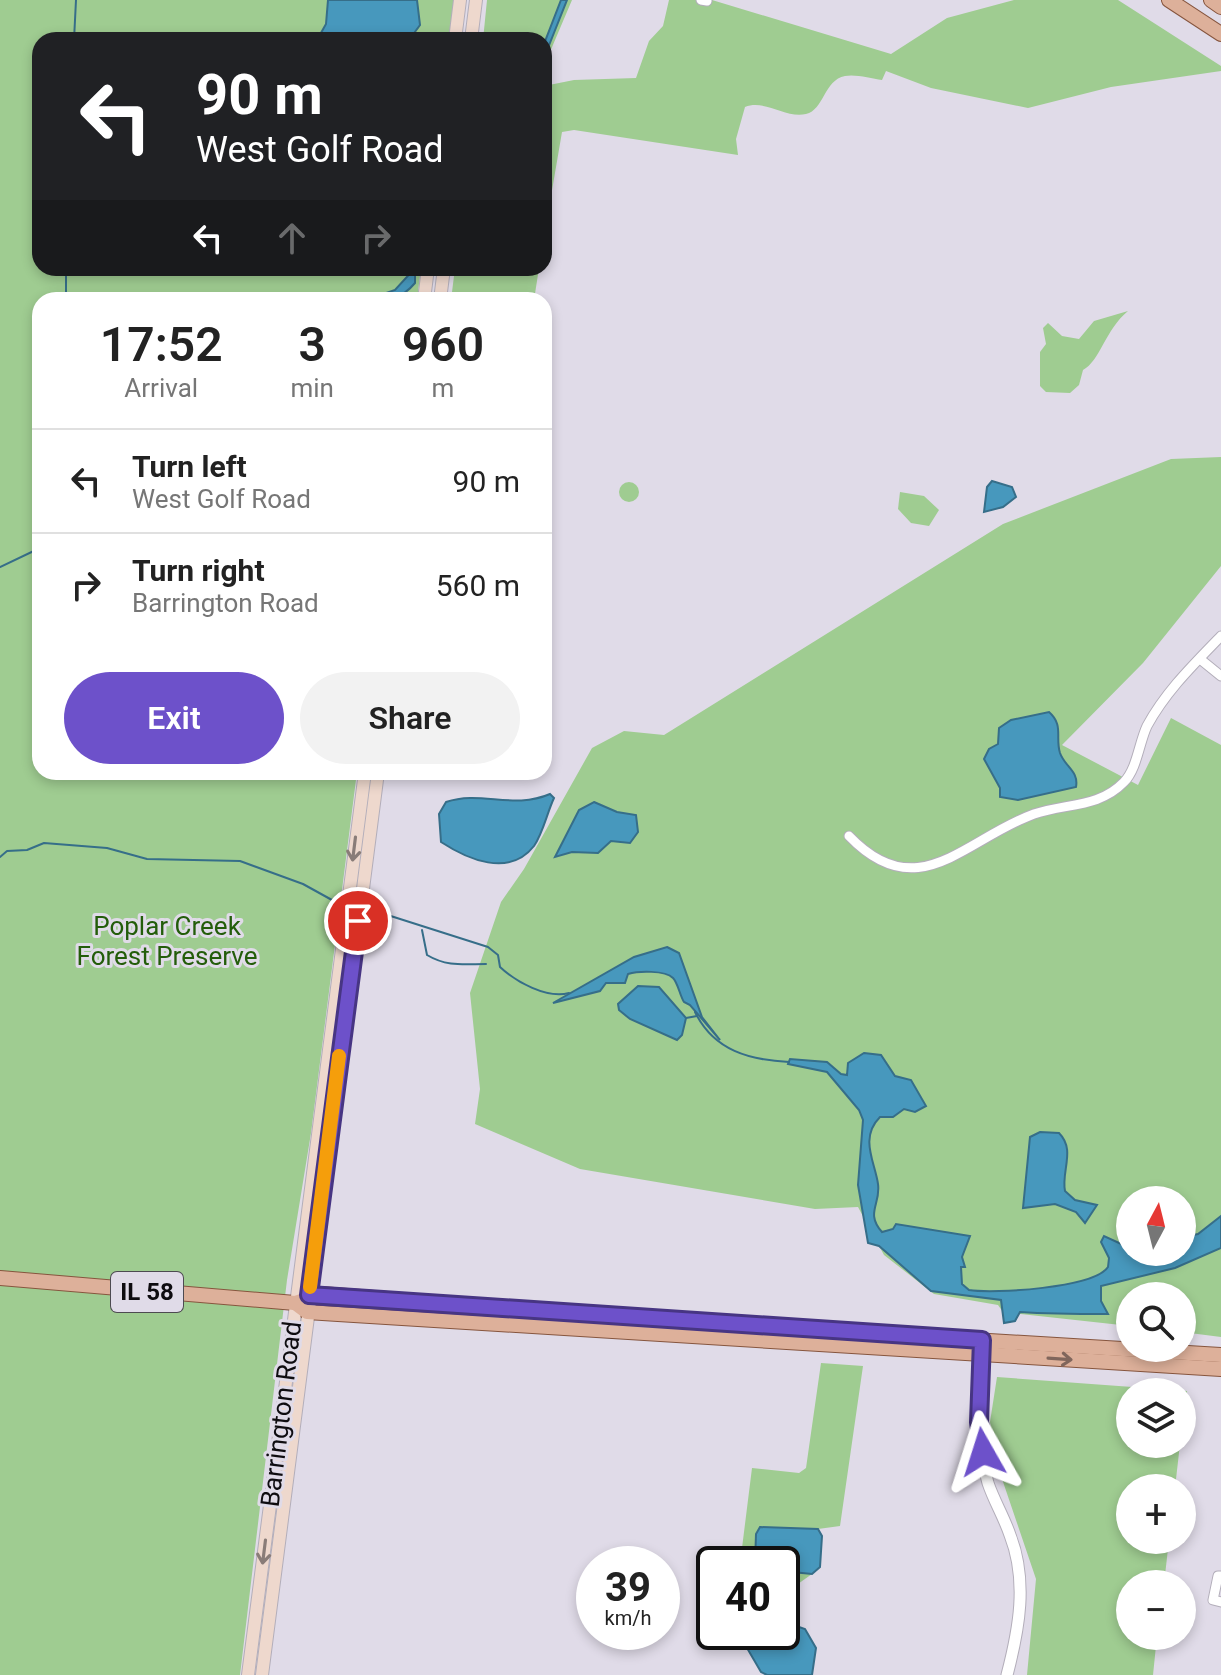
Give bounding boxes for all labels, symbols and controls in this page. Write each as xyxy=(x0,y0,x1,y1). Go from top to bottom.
text: 90 m xyxy=(196,62,323,128)
icon: left xyxy=(64,64,168,168)
text: West Golf Road xyxy=(196,129,444,171)
icon: left xyxy=(186,216,230,260)
icon: ahead xyxy=(270,216,314,260)
icon: right xyxy=(354,216,398,260)
text: 17:52 xyxy=(100,316,223,373)
text: 3 xyxy=(299,316,326,373)
text: 960 xyxy=(402,316,484,373)
text: Arrival xyxy=(124,373,198,403)
text: min xyxy=(290,373,334,403)
text: m xyxy=(432,373,454,403)
text: Turn left xyxy=(132,449,247,484)
icon: left xyxy=(64,459,108,503)
text: 90 m xyxy=(453,464,520,499)
text: West Golf Road xyxy=(132,484,311,514)
text: Turn right xyxy=(132,553,265,588)
icon: right xyxy=(64,563,108,607)
text: 560 m xyxy=(436,568,520,603)
text: Barrington Road xyxy=(132,588,319,618)
button: Exit xyxy=(64,672,284,764)
button: Share xyxy=(300,672,520,764)
one-way arrow xyxy=(347,835,362,862)
pin xyxy=(324,887,392,955)
icon: arrive xyxy=(336,899,380,943)
park label: Poplar Creek Forest Preserve xyxy=(77,911,257,971)
north arrow xyxy=(1116,1186,1196,1266)
map controls xyxy=(1116,1186,1196,1650)
road number: IL 58 xyxy=(111,1272,183,1312)
button: search xyxy=(1116,1282,1196,1362)
street label: Barrington Road xyxy=(255,1319,307,1509)
one-way arrow xyxy=(1046,1352,1073,1367)
button: layers xyxy=(1116,1378,1196,1458)
position arrow xyxy=(941,1410,1025,1494)
button: + xyxy=(1116,1474,1196,1554)
one-way arrow xyxy=(257,1538,272,1564)
speed limit sign: 40 xyxy=(696,1546,800,1650)
text: 39 xyxy=(605,1564,651,1611)
button: − xyxy=(1116,1570,1196,1650)
text: km/h xyxy=(605,1606,651,1630)

